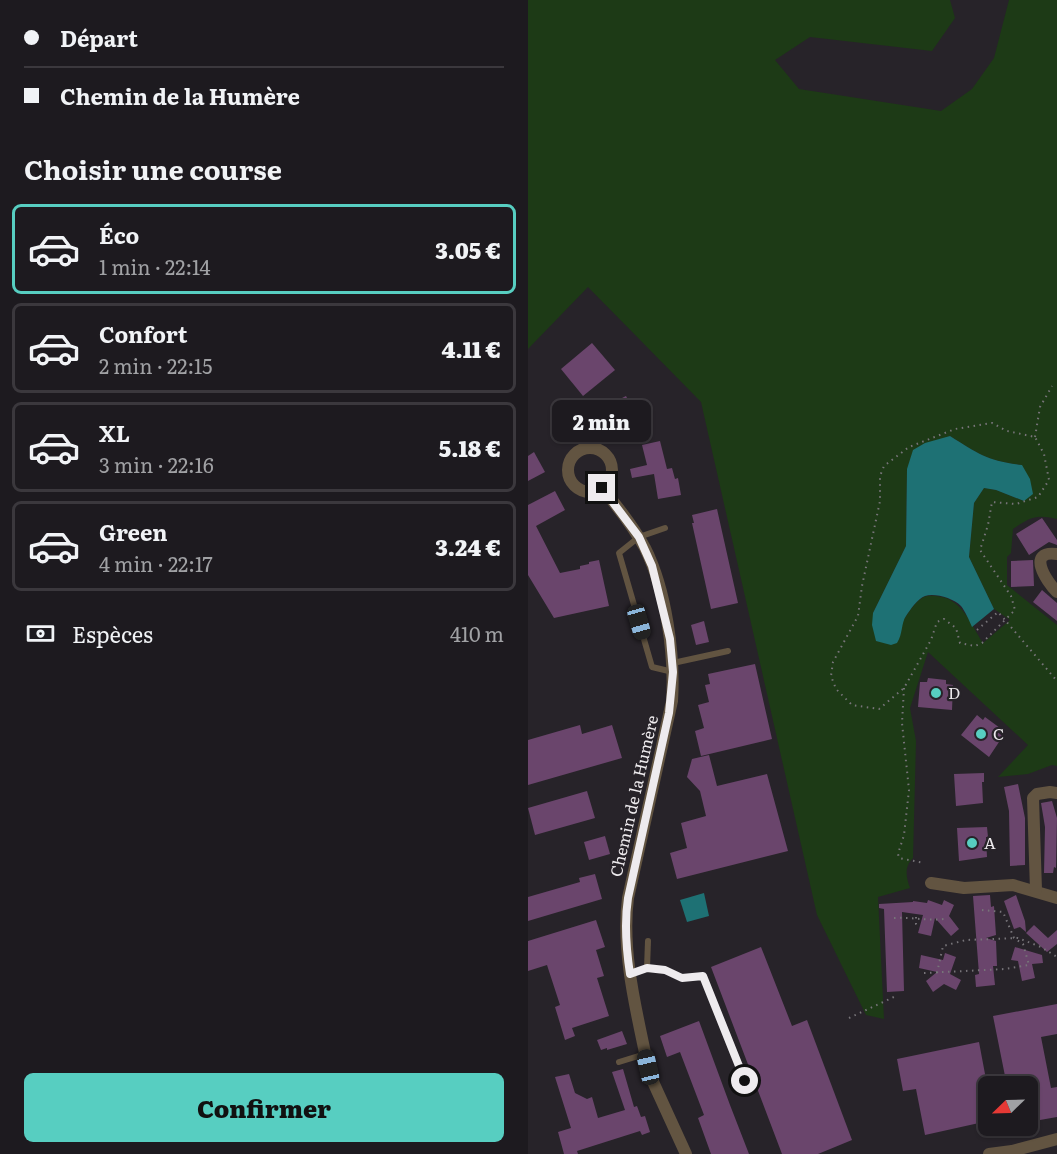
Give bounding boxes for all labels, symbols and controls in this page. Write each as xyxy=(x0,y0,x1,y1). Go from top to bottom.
text: Départ xyxy=(60,21,138,54)
text: Chemin de la Humère xyxy=(60,79,300,112)
text: Choisir une course xyxy=(24,148,282,188)
text: Éco xyxy=(99,218,139,251)
icon: car xyxy=(27,222,81,276)
text: 3.05 € xyxy=(435,233,501,266)
text: 1 min · 22:14 xyxy=(99,251,210,281)
text: Confort xyxy=(99,317,187,350)
icon: car xyxy=(27,321,81,375)
text: 4.11 € xyxy=(442,332,501,365)
text: 2 min · 22:15 xyxy=(99,350,212,380)
callout: 2 min xyxy=(553,401,652,443)
text: 2 min xyxy=(573,406,630,436)
text: XL xyxy=(99,416,130,449)
icon: car xyxy=(27,420,81,474)
text: 5.18 € xyxy=(439,431,501,464)
text: 3 min · 22:16 xyxy=(99,449,214,479)
route end xyxy=(588,474,615,501)
text: Green xyxy=(99,515,168,548)
icon: car xyxy=(27,519,81,573)
text: 3.24 € xyxy=(435,530,501,563)
text: 4 min · 22:17 xyxy=(99,548,213,578)
car xyxy=(625,602,653,642)
icon: cash xyxy=(24,617,57,650)
text: Espèces xyxy=(72,617,153,650)
text: 410 m xyxy=(450,618,504,648)
place label: D xyxy=(948,680,960,704)
marker: D xyxy=(929,686,943,700)
street label: Chemin de la Humère xyxy=(603,713,663,879)
place label: C xyxy=(993,721,1004,745)
marker: C xyxy=(974,727,988,741)
place label: A xyxy=(984,830,996,854)
marker: A xyxy=(965,836,979,850)
car xyxy=(635,1047,661,1087)
route start xyxy=(731,1067,758,1094)
button: Confirmer xyxy=(24,1073,504,1142)
north arrow xyxy=(978,1076,1038,1136)
map controls xyxy=(978,1076,1038,1136)

